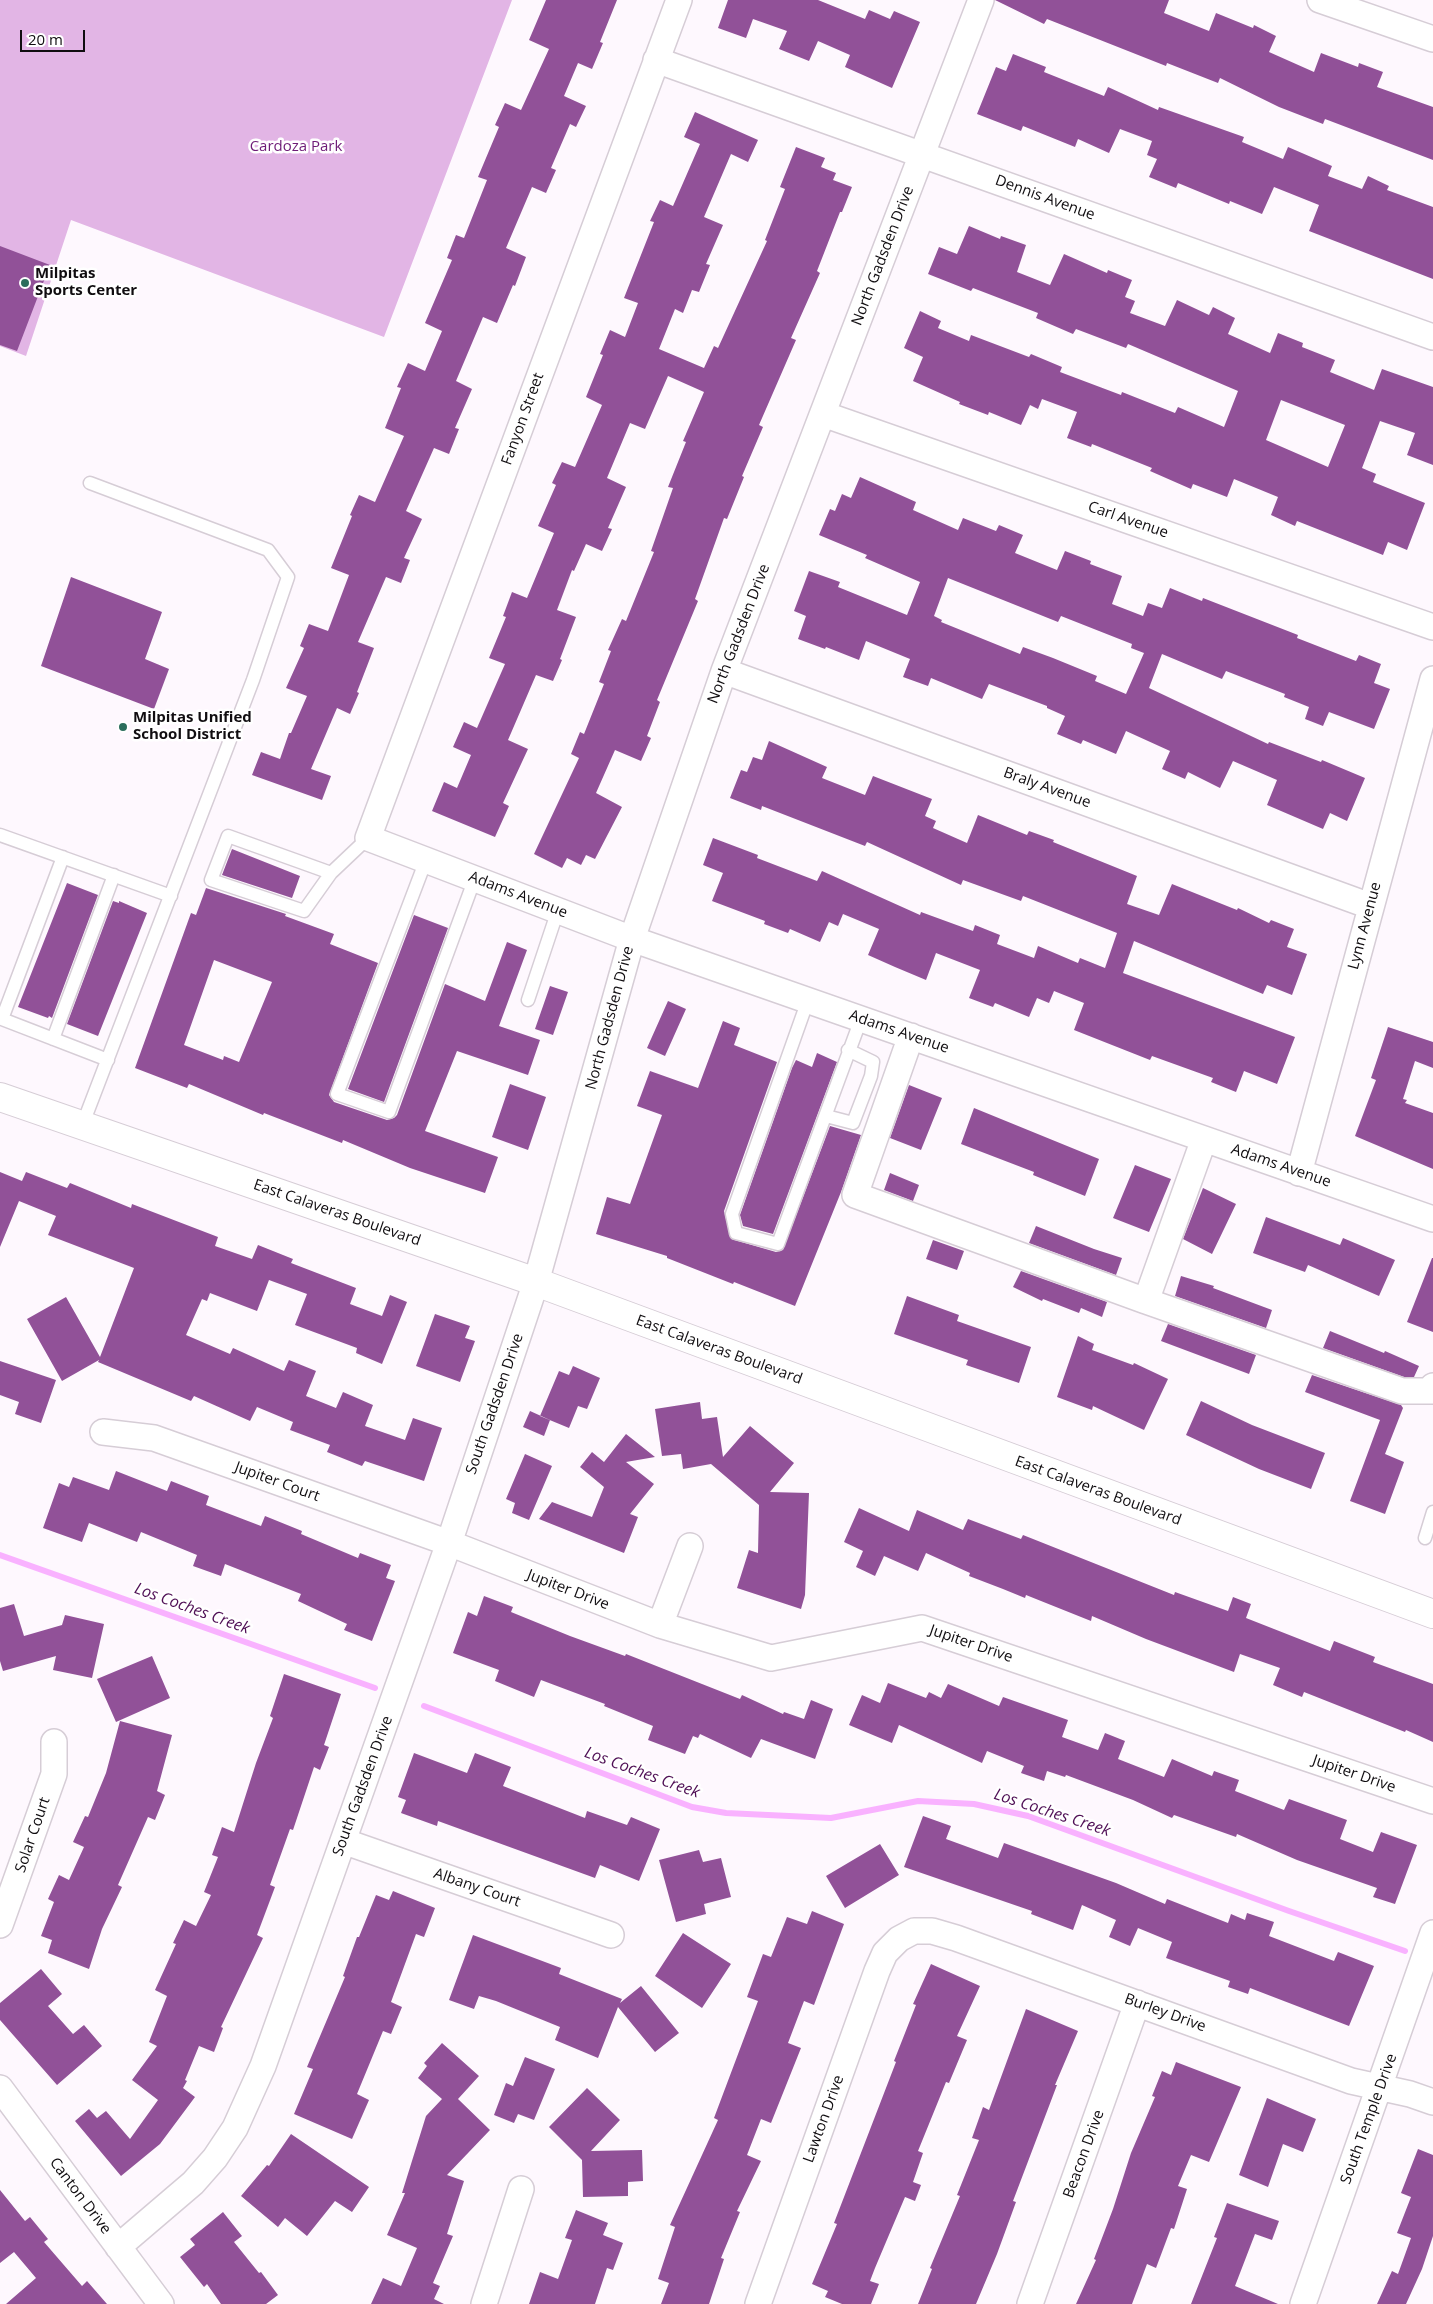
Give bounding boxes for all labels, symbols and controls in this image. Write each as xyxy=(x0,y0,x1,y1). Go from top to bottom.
scale bar xyxy=(22,20,88,52)
text: 20 m xyxy=(28,29,63,49)
park label: Cardoza Park xyxy=(250,138,342,156)
street label: Dennis Avenue xyxy=(993,172,1097,224)
street label: North Gadsden Drive xyxy=(848,184,918,328)
place label: Milpitas Sports Center xyxy=(35,265,137,300)
marker: Milpitas Sports Center xyxy=(19,277,31,289)
street label: Fanyon Street xyxy=(498,370,548,468)
street label: Carl Avenue xyxy=(1085,498,1171,542)
street label: North Gadsden Drive xyxy=(704,562,774,706)
place label: Milpitas Unified School District xyxy=(133,709,252,744)
marker: Milpitas Unified School District xyxy=(117,721,129,733)
street label: Braly Avenue xyxy=(1001,764,1093,812)
street label: Adams Avenue xyxy=(466,868,570,922)
street label: Lynn Avenue xyxy=(1345,880,1385,972)
street label: North Gadsden Drive xyxy=(582,944,638,1092)
street label: Adams Avenue xyxy=(847,1007,951,1057)
street label: Adams Avenue xyxy=(1229,1141,1333,1191)
street label: East Calaveras Boulevard xyxy=(251,1176,423,1250)
street label: East Calaveras Boulevard xyxy=(633,1312,805,1388)
street label: South Gadsden Drive xyxy=(462,1331,528,1477)
street label: East Calaveras Boulevard xyxy=(1012,1453,1184,1529)
street label: Jupiter Court xyxy=(232,1458,322,1506)
street label: Jupiter Drive xyxy=(524,1566,612,1614)
water label: Los Coches Creek xyxy=(132,1579,252,1639)
street label: Jupiter Drive xyxy=(927,1621,1015,1667)
street label: South Gadsden Drive xyxy=(329,1713,397,1859)
water label: Los Coches Creek xyxy=(582,1743,702,1803)
street label: Jupiter Drive xyxy=(1310,1751,1398,1797)
water label: Los Coches Creek xyxy=(991,1785,1113,1841)
street label: Solar Court xyxy=(12,1795,54,1875)
street label: Albany Court xyxy=(431,1865,523,1911)
street label: Burley Drive xyxy=(1122,1990,1208,2036)
street label: South Temple Drive xyxy=(1337,2051,1401,2187)
street label: Lawton Drive xyxy=(800,2073,848,2165)
street label: Beacon Drive xyxy=(1060,2107,1108,2201)
street label: Canton Drive xyxy=(45,2154,115,2238)

